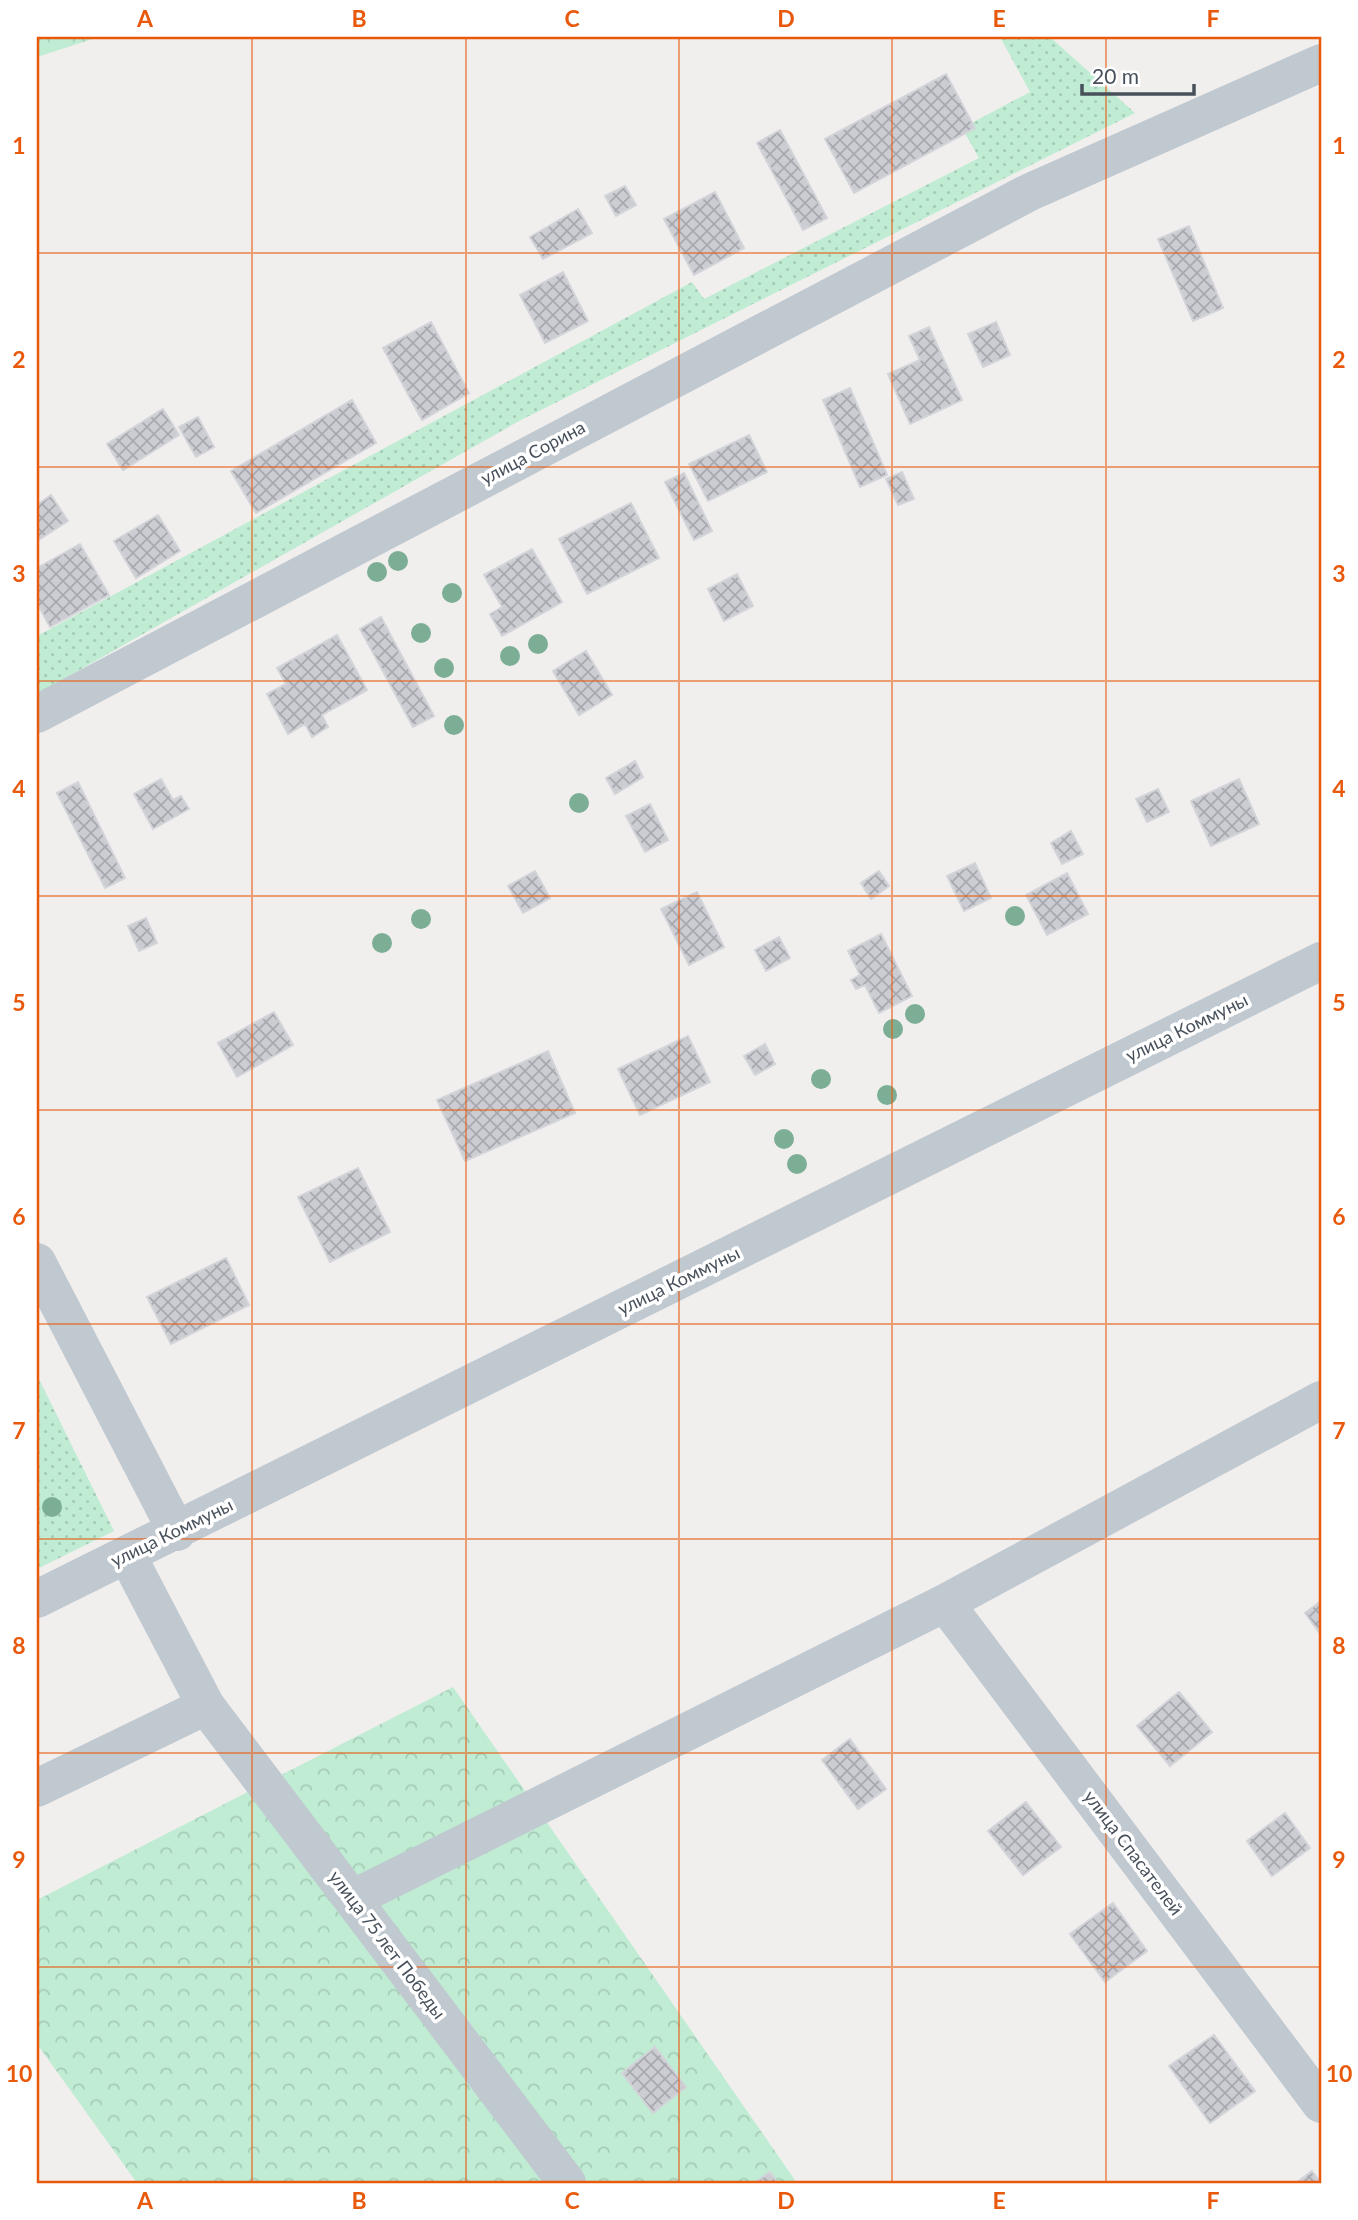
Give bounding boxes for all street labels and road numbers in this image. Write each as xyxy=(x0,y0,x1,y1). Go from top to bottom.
street label: улица Сорина xyxy=(476,415,589,489)
street label: улица Коммуны xyxy=(1122,988,1251,1066)
street label: улица Коммуны xyxy=(614,1241,743,1319)
street label: улица Коммуны xyxy=(107,1493,236,1571)
street label: улица Спасателей xyxy=(1080,1786,1188,1919)
street label: улица 75 лет Победы xyxy=(325,1866,451,2023)

